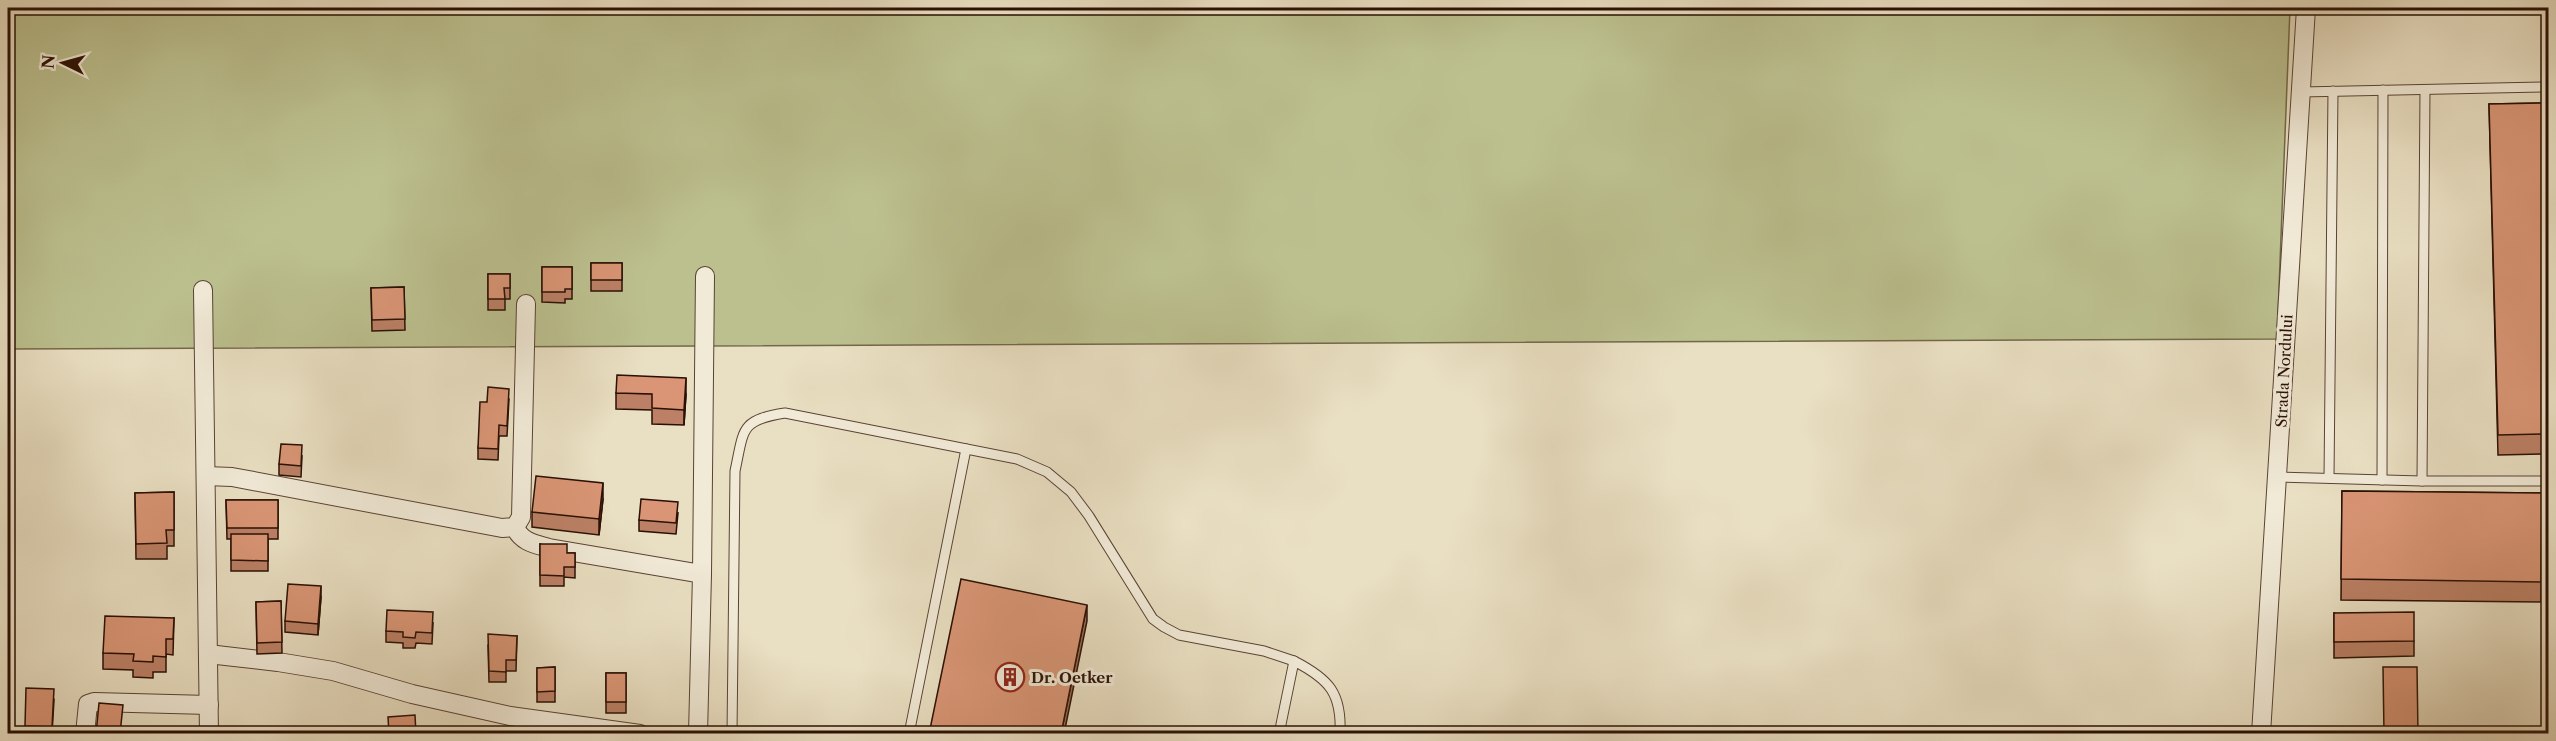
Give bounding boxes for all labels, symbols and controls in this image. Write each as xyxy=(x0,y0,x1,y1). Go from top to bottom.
north arrow xyxy=(33,33,93,93)
text: N xyxy=(37,54,59,69)
street label: Strada Nordului xyxy=(2272,314,2296,428)
building icon: Dr. Oetker xyxy=(994,661,1026,693)
place label: Dr. Oetker xyxy=(1031,668,1113,687)

